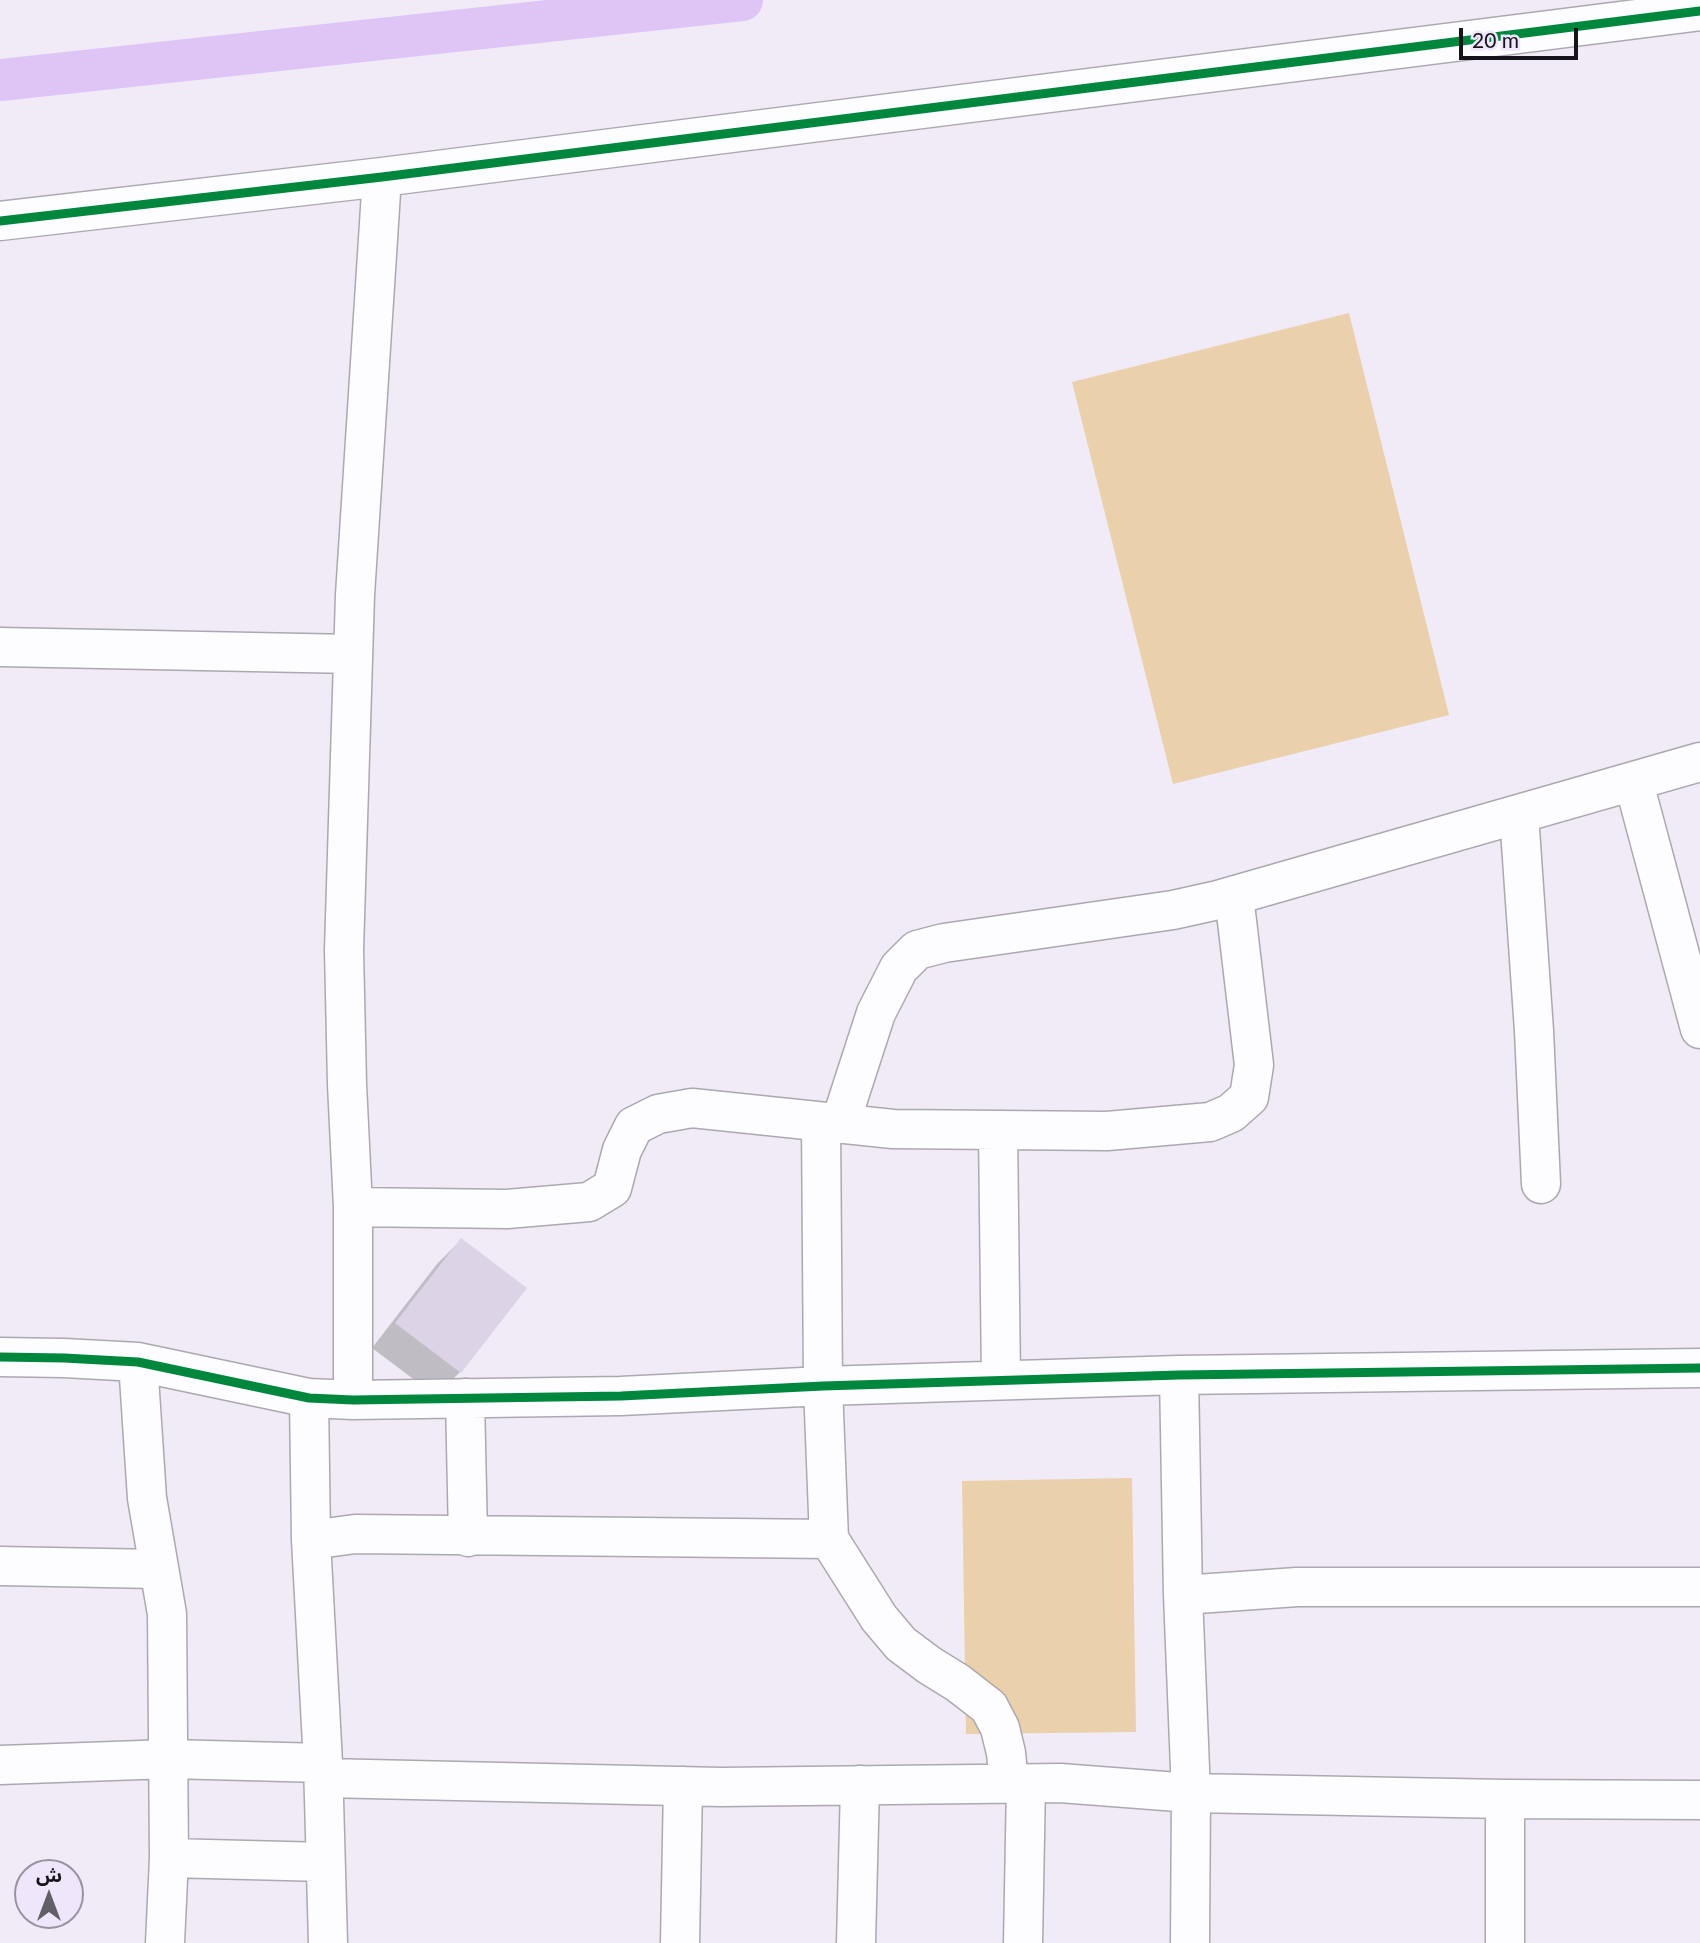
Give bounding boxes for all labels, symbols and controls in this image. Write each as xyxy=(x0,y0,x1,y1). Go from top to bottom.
scale bar xyxy=(1462,14,1581,58)
text: 20 m xyxy=(1472,27,1519,52)
north arrow xyxy=(14,1859,84,1929)
text: ش xyxy=(36,1863,62,1886)

